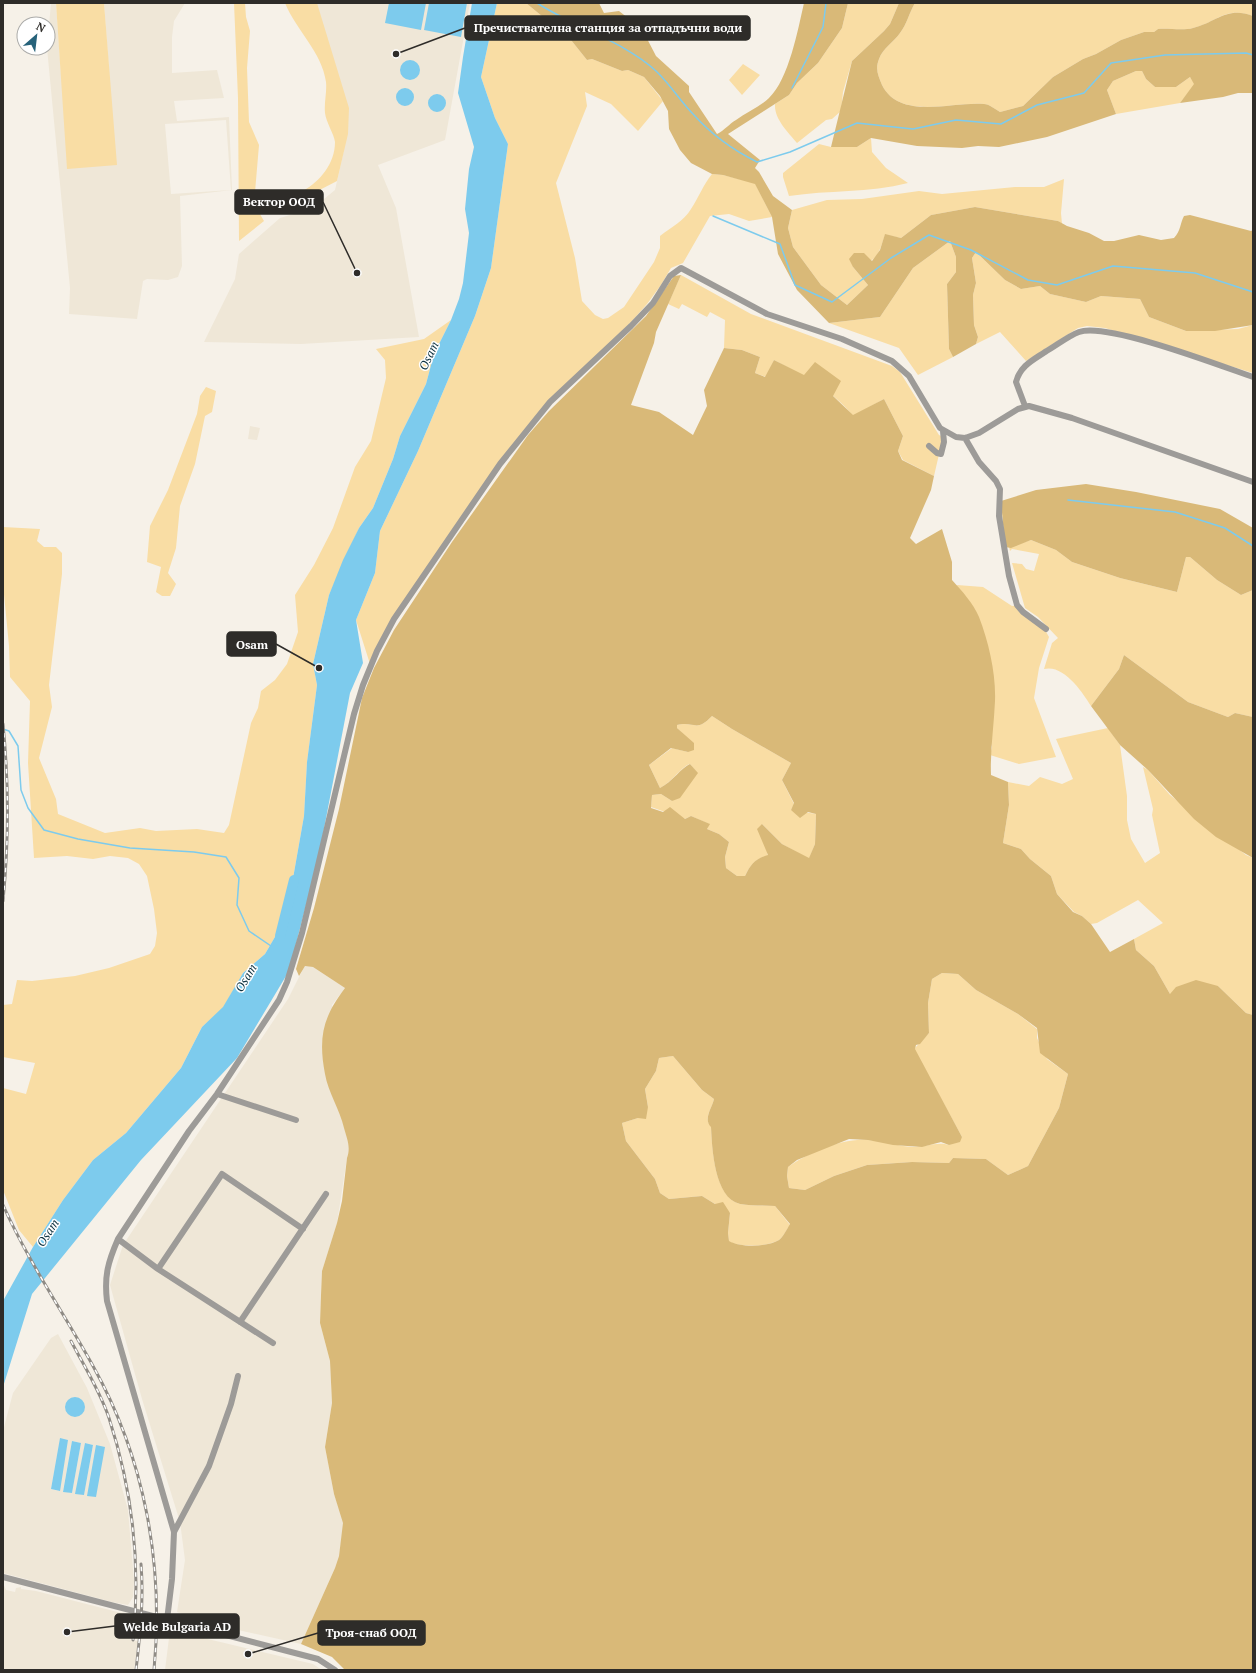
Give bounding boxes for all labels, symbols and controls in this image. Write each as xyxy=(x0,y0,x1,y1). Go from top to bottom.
north arrow xyxy=(16,16,56,56)
callout: Пречиствателна станция за отпадъчни води xyxy=(465,16,750,40)
text: N xyxy=(34,19,48,36)
text: Пречиствателна станция за отпадъчни води xyxy=(474,20,742,35)
callout: Вектор ООД xyxy=(235,190,323,214)
text: Вектор ООД xyxy=(243,194,315,209)
water label: Osam xyxy=(415,339,442,373)
callout: Osam xyxy=(227,632,276,656)
text: Osam xyxy=(236,637,268,652)
water label: Osam xyxy=(231,961,260,994)
water label: Osam xyxy=(33,1216,62,1249)
callout: Welde Bulgaria AD xyxy=(115,1614,239,1638)
text: Welde Bulgaria AD xyxy=(123,1619,231,1634)
callout: Троя-снаб ООД xyxy=(318,1621,425,1645)
text: Троя-снаб ООД xyxy=(325,1625,417,1640)

